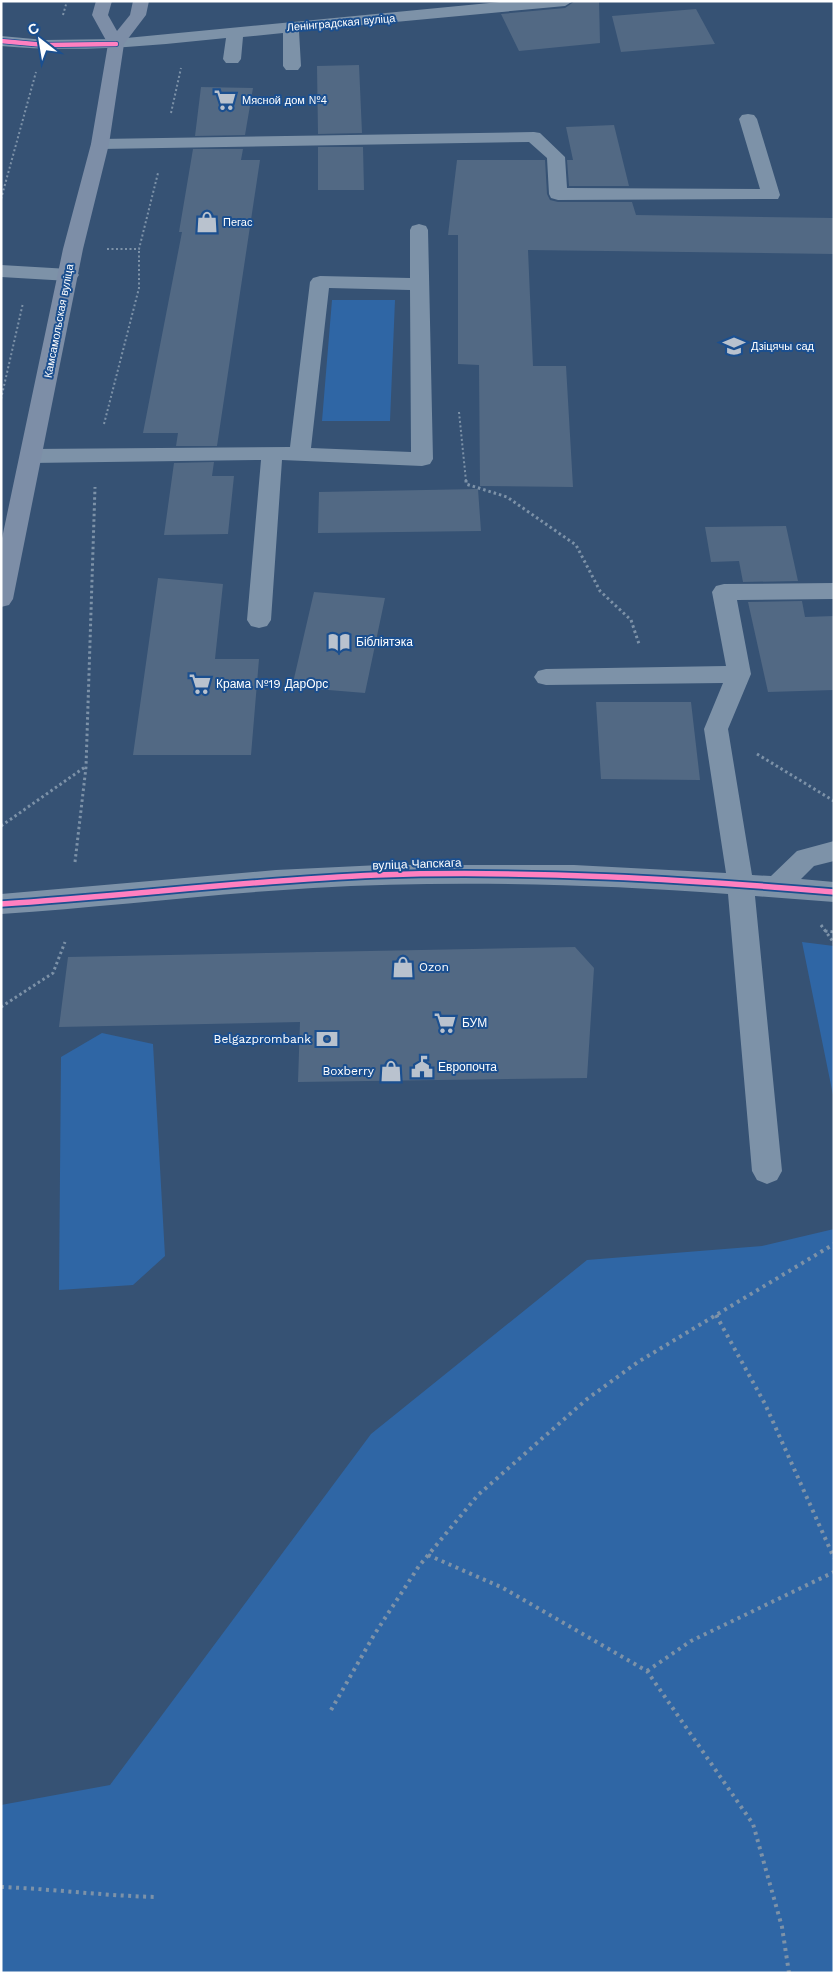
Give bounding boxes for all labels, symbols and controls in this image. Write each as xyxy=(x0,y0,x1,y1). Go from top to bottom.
street label: Ленінградская вуліца xyxy=(286,12,397,34)
north arrow xyxy=(15,15,65,65)
text: С xyxy=(25,19,42,38)
supermarket icon: Мясной дом №4 xyxy=(212,87,238,113)
place label: Мясной дом №4 xyxy=(242,94,328,107)
shop icon: Пегас xyxy=(194,209,220,235)
place label: Пегас xyxy=(223,216,253,229)
street label: Камсамольская вуліца xyxy=(42,262,77,379)
school or university icon: Дзіцячы сад xyxy=(721,333,747,359)
place label: Дзіцячы сад xyxy=(751,340,815,353)
library icon: Бібліятэка xyxy=(326,629,352,655)
place label: Бібліятэка xyxy=(356,635,413,649)
supermarket icon: Крама №19 ДарОрс xyxy=(187,671,213,697)
place label: Крама №19 ДарОрс xyxy=(216,677,328,691)
street label: вуліца Чапскага xyxy=(372,855,462,873)
shop icon: Ozon xyxy=(390,954,416,980)
place label: Ozon xyxy=(419,960,449,974)
supermarket icon: БУМ xyxy=(432,1010,458,1036)
place label: БУМ xyxy=(462,1016,487,1030)
bank icon: Belgazprombank xyxy=(314,1026,340,1052)
place label: Belgazprombank xyxy=(214,1032,311,1046)
public building icon: Европочта xyxy=(409,1054,435,1080)
shop icon: Boxberry xyxy=(378,1058,404,1084)
place label: Европочта xyxy=(438,1060,497,1074)
place label: Boxberry xyxy=(322,1064,375,1078)

